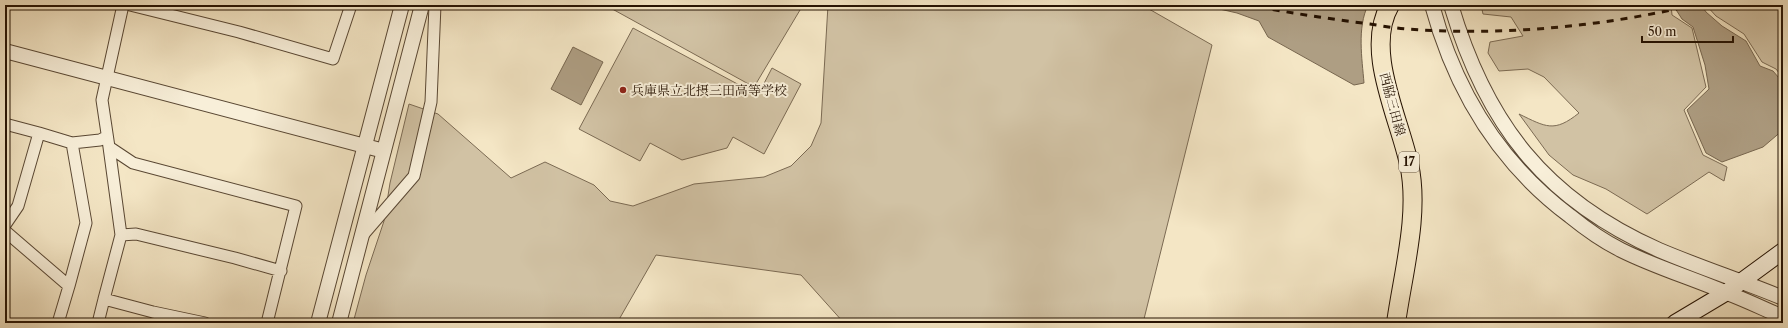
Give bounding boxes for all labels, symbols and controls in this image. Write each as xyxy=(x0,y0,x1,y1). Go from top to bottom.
scale bar xyxy=(1642,18,1733,44)
text: 50 m xyxy=(1648,24,1677,39)
street label: 西脇三田線 xyxy=(1377,71,1409,137)
place label: 兵庫県立北摂三田高等学校 xyxy=(631,82,787,98)
marker: 兵庫県立北摂三田高等学校 xyxy=(618,85,628,95)
road number: 17 xyxy=(1399,152,1419,172)

